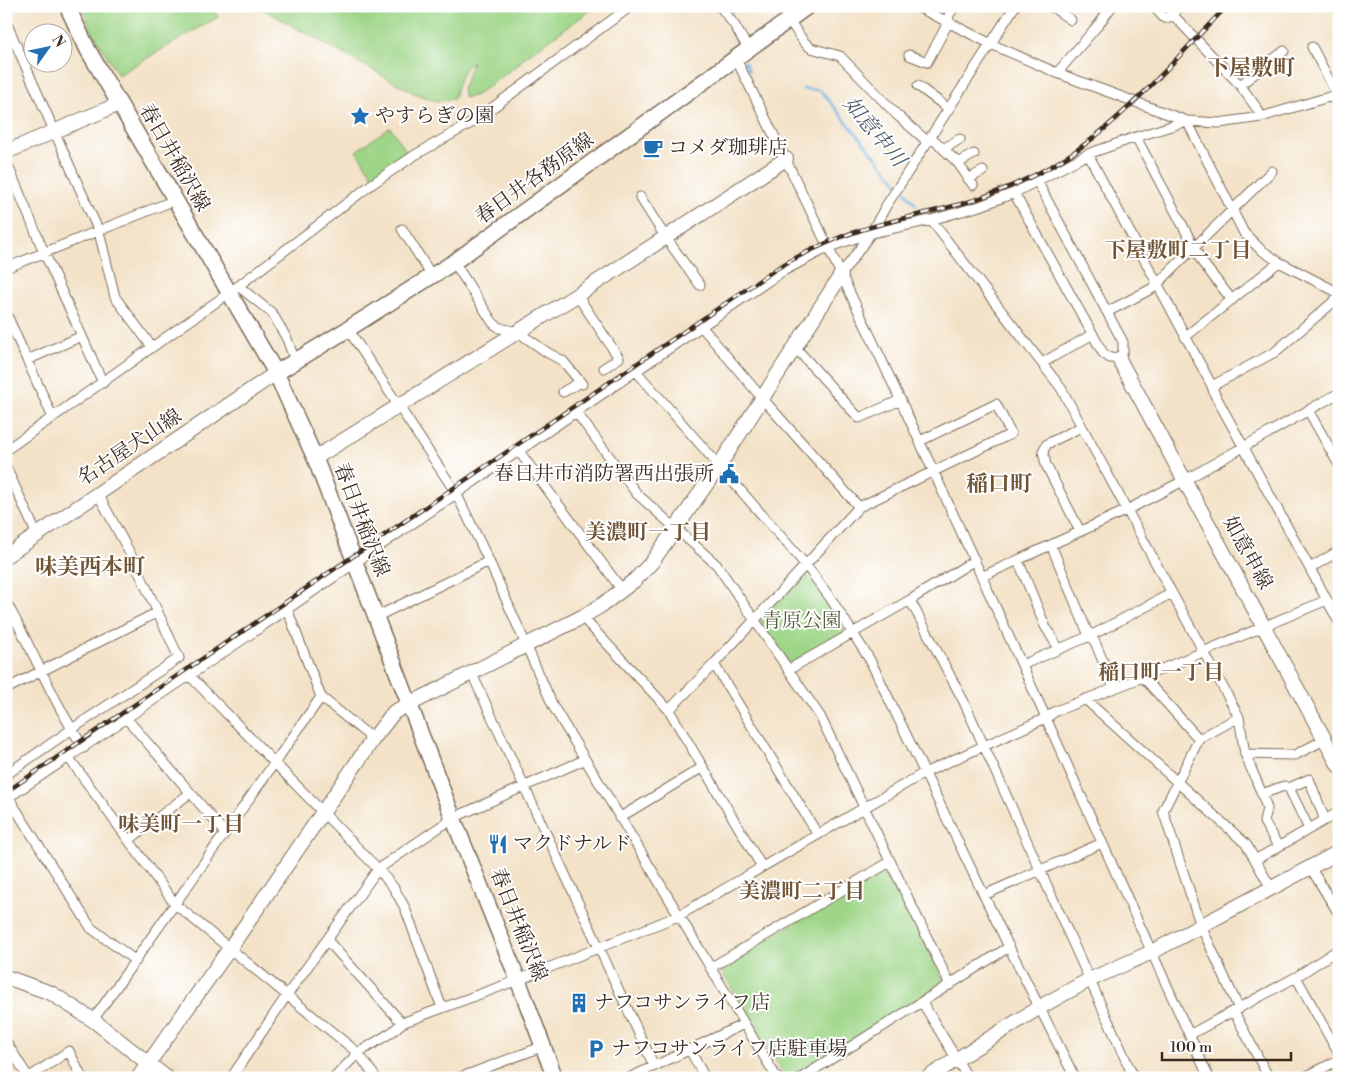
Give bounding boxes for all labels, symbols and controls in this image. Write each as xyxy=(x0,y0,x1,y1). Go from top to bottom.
north arrow xyxy=(22,22,72,72)
text: N xyxy=(47,32,69,51)
district label: 下屋敷町 xyxy=(1207,55,1295,82)
water label: 如意申川 xyxy=(837,91,912,174)
street label: 春日井稲沢線 xyxy=(133,100,215,216)
place label: やすらぎの園 xyxy=(375,104,495,129)
place icon: やすらぎの園 xyxy=(349,105,371,127)
street label: 春日井各務原線 xyxy=(471,128,599,230)
place label: コメダ珈琲店 xyxy=(668,136,788,161)
cafe icon: コメダ珈琲店 xyxy=(642,137,664,159)
district label: 下屋敷町二丁目 xyxy=(1105,238,1252,264)
street label: 名古屋犬山線 xyxy=(73,404,187,492)
street label: 春日井稲沢線 xyxy=(328,460,394,580)
place label: 春日井市消防署西出張所 xyxy=(494,462,714,487)
public building icon: 春日井市消防署西出張所 xyxy=(718,463,740,485)
district label: 稲口町 xyxy=(966,471,1032,498)
street label: 如意申線 xyxy=(1217,512,1277,594)
district label: 美濃町一丁目 xyxy=(585,520,711,546)
district label: 味美西本町 xyxy=(35,554,145,581)
park label: 青原公園 xyxy=(762,609,842,634)
district label: 稲口町一丁目 xyxy=(1098,660,1224,686)
district label: 味美町一丁目 xyxy=(118,812,244,838)
place label: マクドナルド xyxy=(513,832,632,857)
restaurant icon: マクドナルド xyxy=(487,833,509,855)
street label: 春日井稲沢線 xyxy=(484,865,552,985)
district label: 美濃町二丁目 xyxy=(739,879,865,905)
place label: ナフコサンライフ店 xyxy=(594,991,771,1016)
building icon: ナフコサンライフ店 xyxy=(568,992,590,1014)
scale bar xyxy=(1162,1029,1291,1061)
place label: ナフコサンライフ店駐車場 xyxy=(611,1037,848,1062)
parking icon: ナフコサンライフ店駐車場 xyxy=(585,1038,607,1060)
text: 100 m xyxy=(1170,1038,1212,1057)

